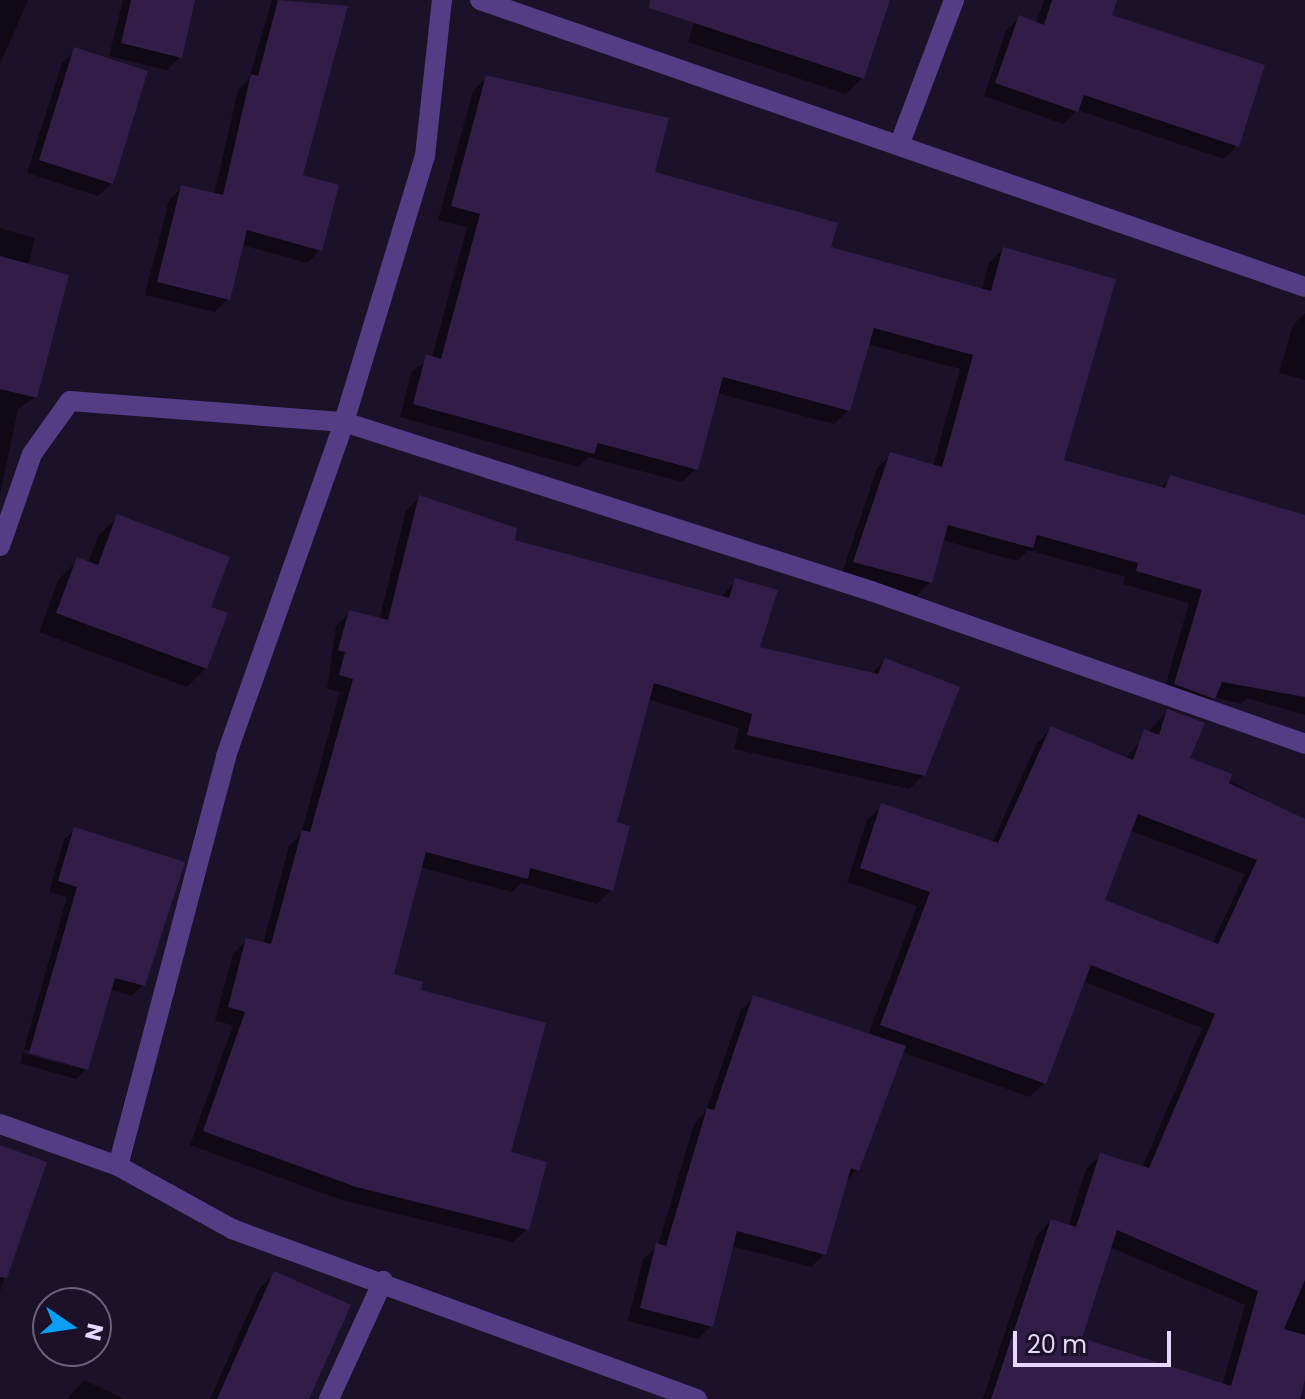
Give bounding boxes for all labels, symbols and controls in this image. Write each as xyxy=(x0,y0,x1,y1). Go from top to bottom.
north arrow xyxy=(32,1287,112,1367)
scale bar xyxy=(1017,1315,1175,1365)
text: N xyxy=(77,1321,111,1344)
text: 20 m xyxy=(1027,1328,1087,1361)

